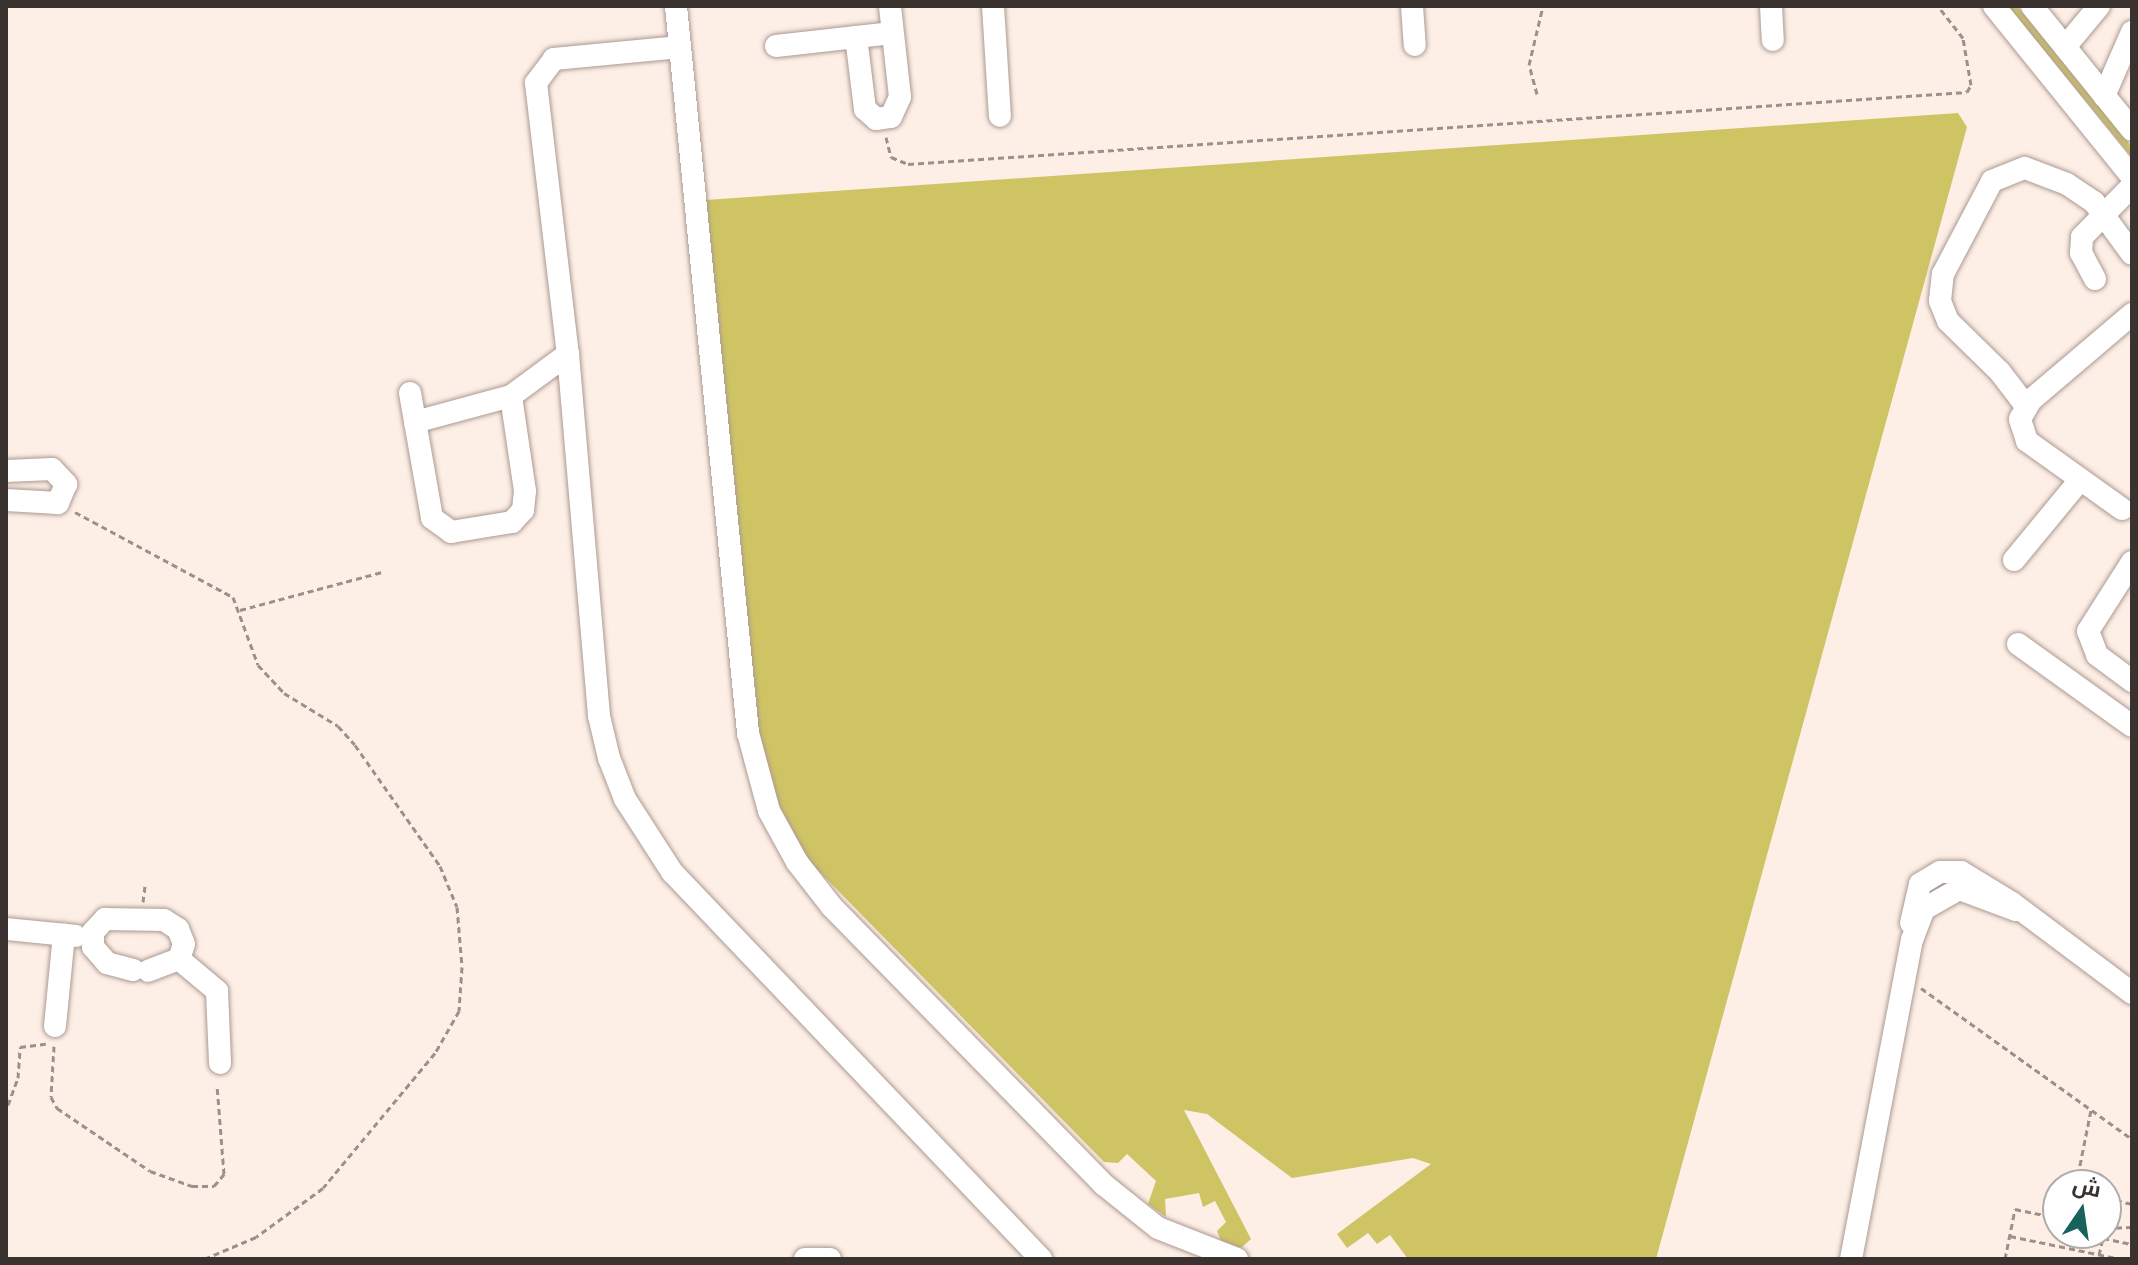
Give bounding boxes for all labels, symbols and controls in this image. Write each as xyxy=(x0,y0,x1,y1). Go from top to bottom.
north arrow xyxy=(2042,1169,2122,1249)
text: ش xyxy=(2071,1174,2103,1201)

